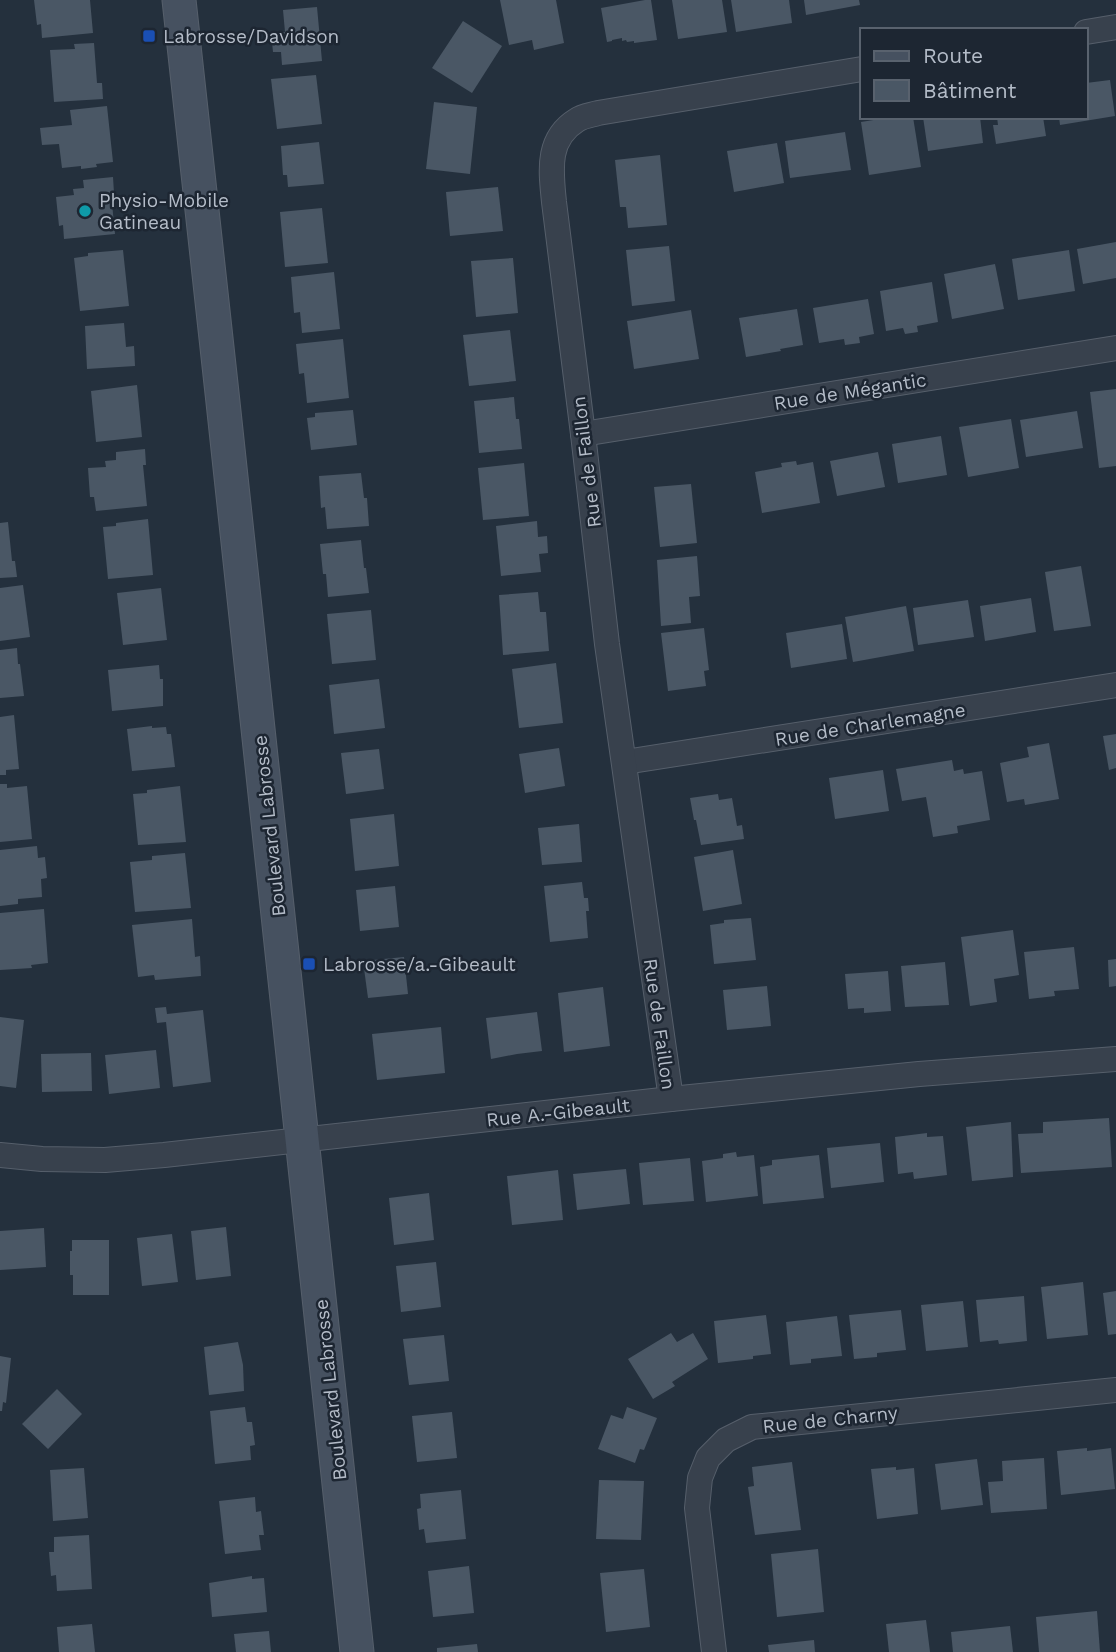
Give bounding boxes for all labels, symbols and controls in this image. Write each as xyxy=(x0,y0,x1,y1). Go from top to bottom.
place label: Labrosse/Davidson xyxy=(163,25,339,48)
marker: Labrosse/Davidson xyxy=(141,28,157,44)
legend xyxy=(860,28,1088,119)
text: Route xyxy=(923,43,983,68)
text: Bâtiment xyxy=(923,78,1017,103)
place label: Physio-Mobile Gatineau xyxy=(99,189,229,234)
marker: Physio-Mobile Gatineau xyxy=(77,203,93,219)
street label: Rue de Mégantic xyxy=(772,368,928,415)
street label: Rue de Faillon xyxy=(567,395,606,529)
street label: Rue de Charlemagne xyxy=(773,698,967,751)
street label: Boulevard Labrosse xyxy=(249,734,290,918)
place label: Labrosse/a.-Gibeault xyxy=(323,953,516,976)
marker: Labrosse/a.-Gibeault xyxy=(301,956,317,972)
street label: Rue de Faillon xyxy=(639,957,680,1091)
street label: Rue A.-Gibeault xyxy=(485,1094,631,1131)
street label: Boulevard Labrosse xyxy=(310,1298,351,1482)
street label: Rue de Charny xyxy=(761,1401,899,1438)

